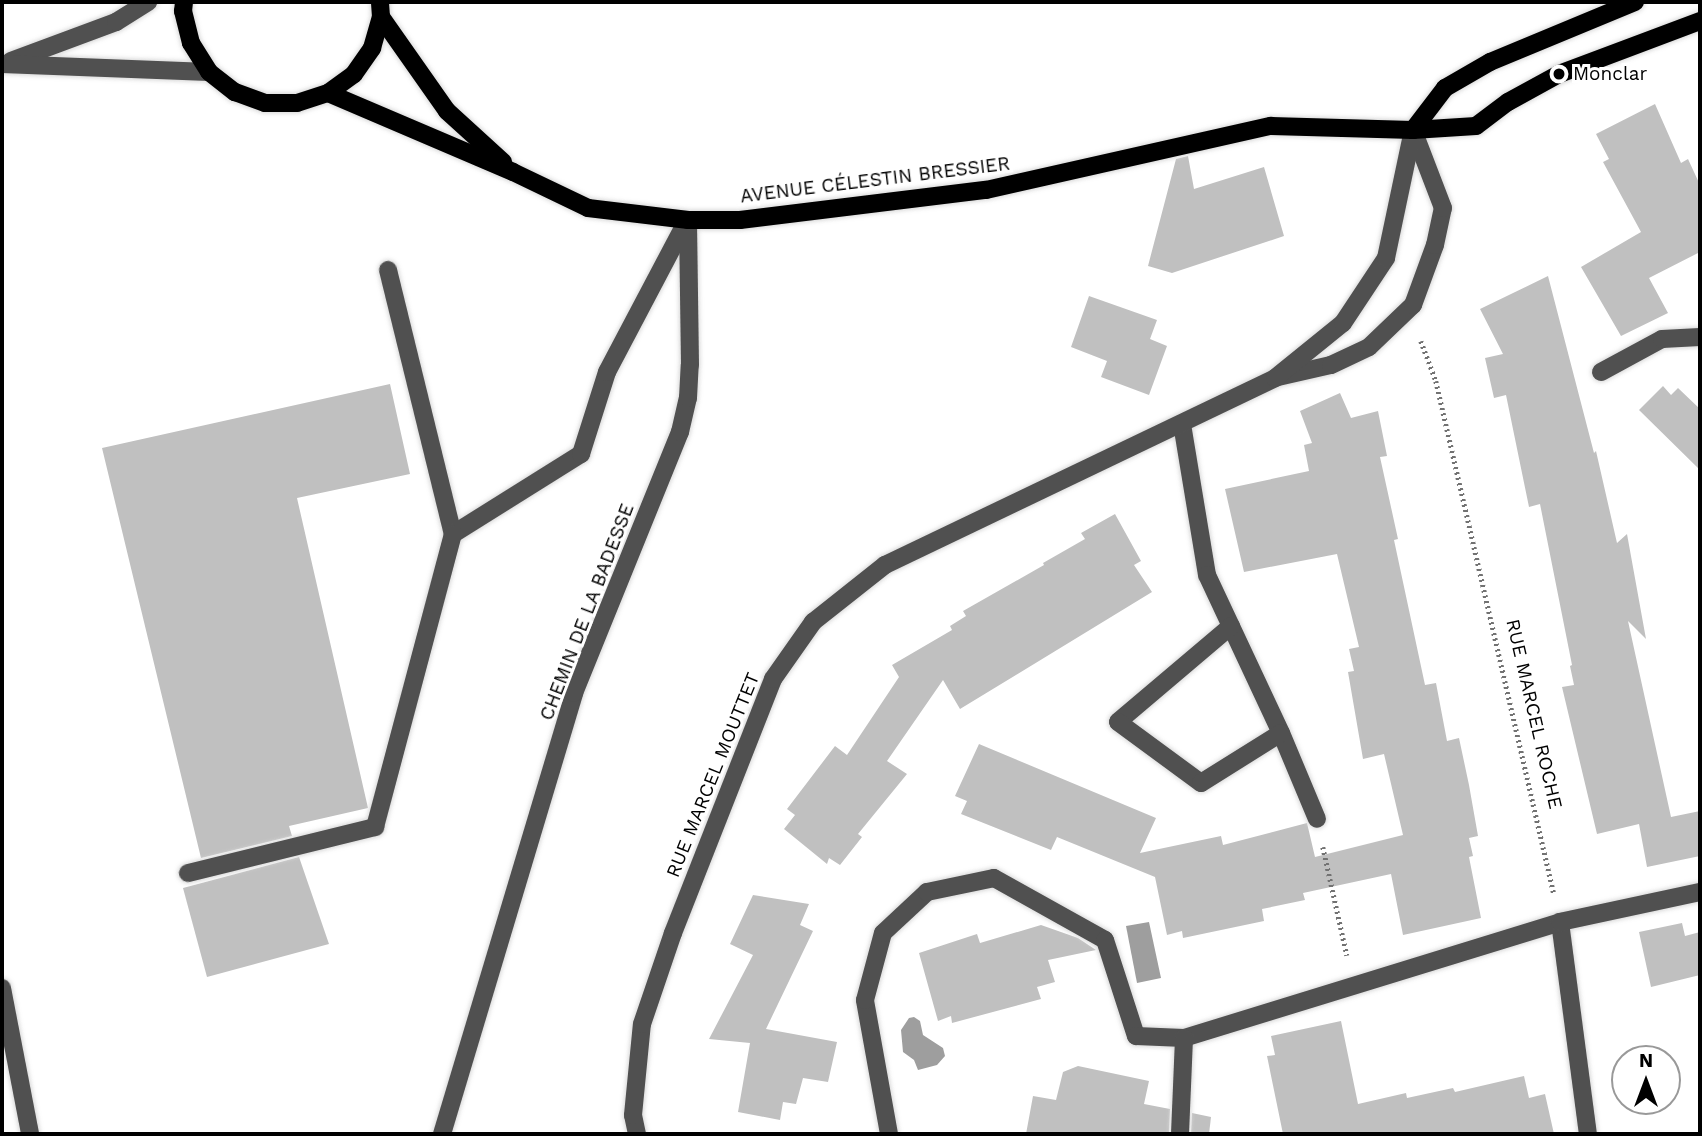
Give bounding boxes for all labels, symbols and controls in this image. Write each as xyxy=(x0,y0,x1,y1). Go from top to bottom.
place label: Monclar xyxy=(1573,63,1647,85)
marker: Monclar xyxy=(1551,66,1567,82)
street label: AVENUE CÉLESTIN BRESSIER xyxy=(739,152,1011,208)
street label: CHEMIN DE LA BADESSE xyxy=(535,500,639,724)
street label: RUE MARCEL ROCHE xyxy=(1501,617,1567,811)
street label: RUE MARCEL MOUTTET xyxy=(661,669,765,881)
north arrow xyxy=(1611,1045,1681,1115)
text: N xyxy=(1639,1049,1653,1072)

